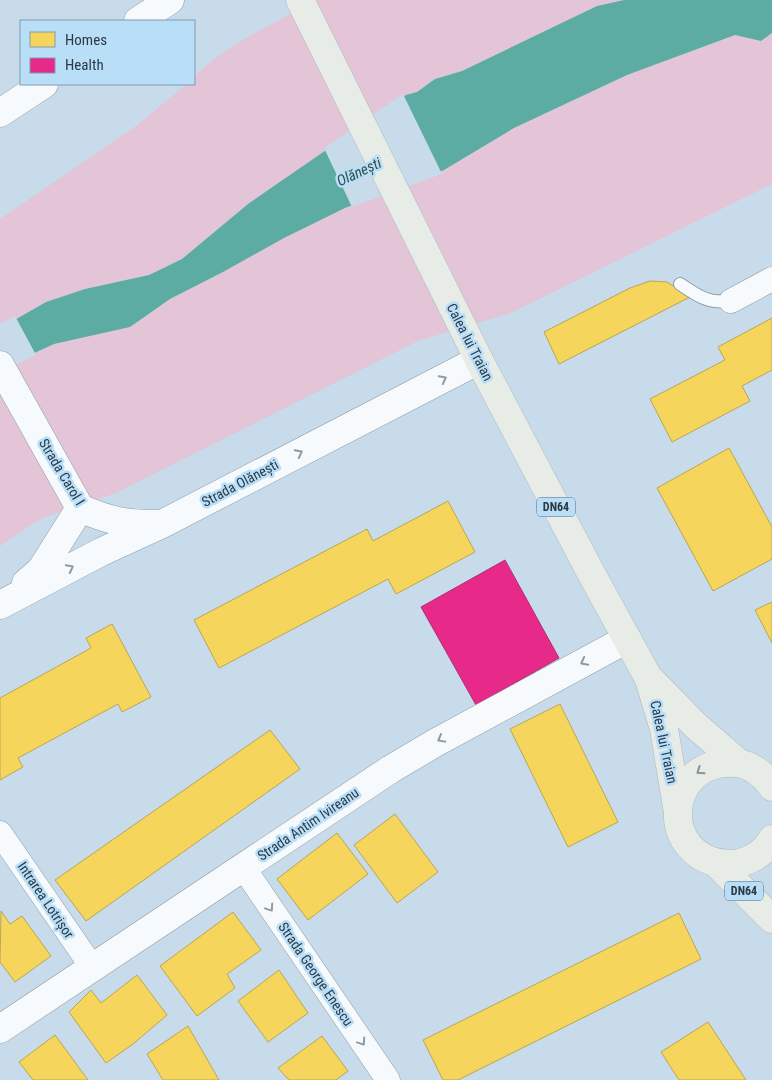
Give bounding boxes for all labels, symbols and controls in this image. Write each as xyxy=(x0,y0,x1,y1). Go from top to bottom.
legend xyxy=(20,20,195,85)
text: Homes xyxy=(65,31,107,49)
text: Health xyxy=(65,56,104,74)
water label: Olănești xyxy=(334,154,385,190)
street label: Calea lui Traian xyxy=(444,301,496,383)
one-way arrow xyxy=(438,375,447,385)
street label: Strada Carol I xyxy=(36,436,88,508)
one-way arrow xyxy=(293,449,302,459)
street label: Strada Olănești xyxy=(199,456,281,511)
road number: DN64 xyxy=(537,498,575,516)
one-way arrow xyxy=(65,564,74,574)
one-way arrow xyxy=(580,656,589,666)
street label: Calea lui Traian xyxy=(647,699,681,785)
one-way arrow xyxy=(437,733,446,743)
one-way arrow xyxy=(696,765,705,775)
street label: Strada Antim Ivireanu xyxy=(254,784,362,864)
street label: Intrarea Lotrișor xyxy=(14,859,77,942)
road number: DN64 xyxy=(725,881,763,900)
one-way arrow xyxy=(264,902,273,911)
street label: Strada George Enescu xyxy=(275,919,357,1029)
one-way arrow xyxy=(356,1036,365,1046)

